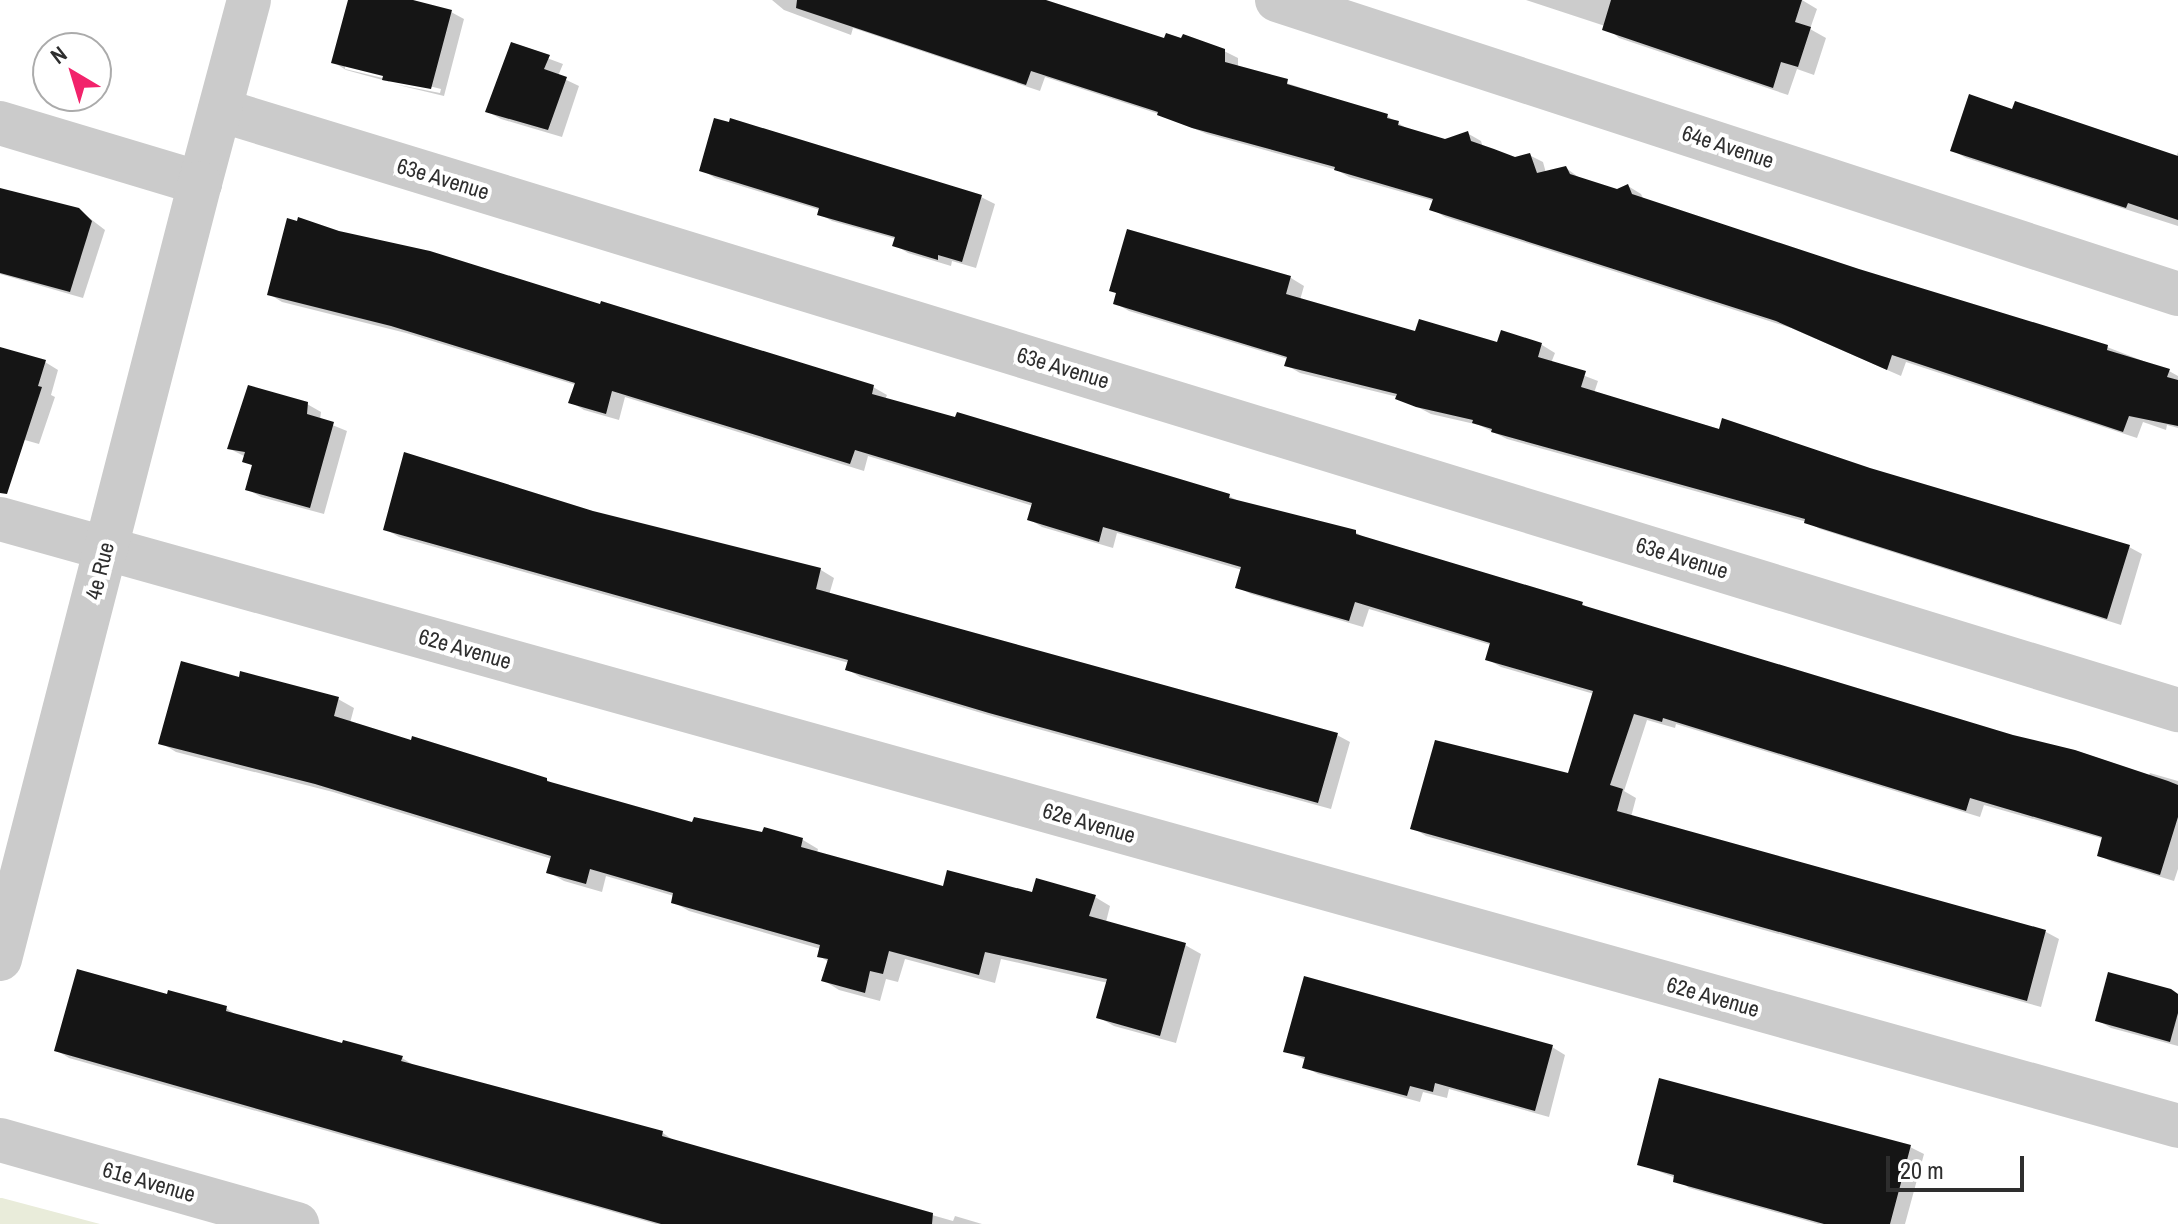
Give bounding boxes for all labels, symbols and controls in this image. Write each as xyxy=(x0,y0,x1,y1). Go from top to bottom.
north arrow xyxy=(32,32,112,112)
text: N xyxy=(44,39,73,70)
street label: 64e Avenue xyxy=(1678,120,1778,174)
street label: 63e Avenue xyxy=(393,152,493,206)
street label: 63e Avenue xyxy=(1013,341,1113,395)
street label: 63e Avenue xyxy=(1632,531,1732,585)
street label: 4e Rue xyxy=(80,540,120,602)
street label: 62e Avenue xyxy=(415,623,515,675)
street label: 62e Avenue xyxy=(1039,797,1139,849)
street label: 62e Avenue xyxy=(1663,971,1763,1023)
scale bar xyxy=(1890,1140,2028,1190)
text: 20 m xyxy=(1900,1154,1944,1186)
street label: 61e Avenue xyxy=(99,1156,199,1208)

